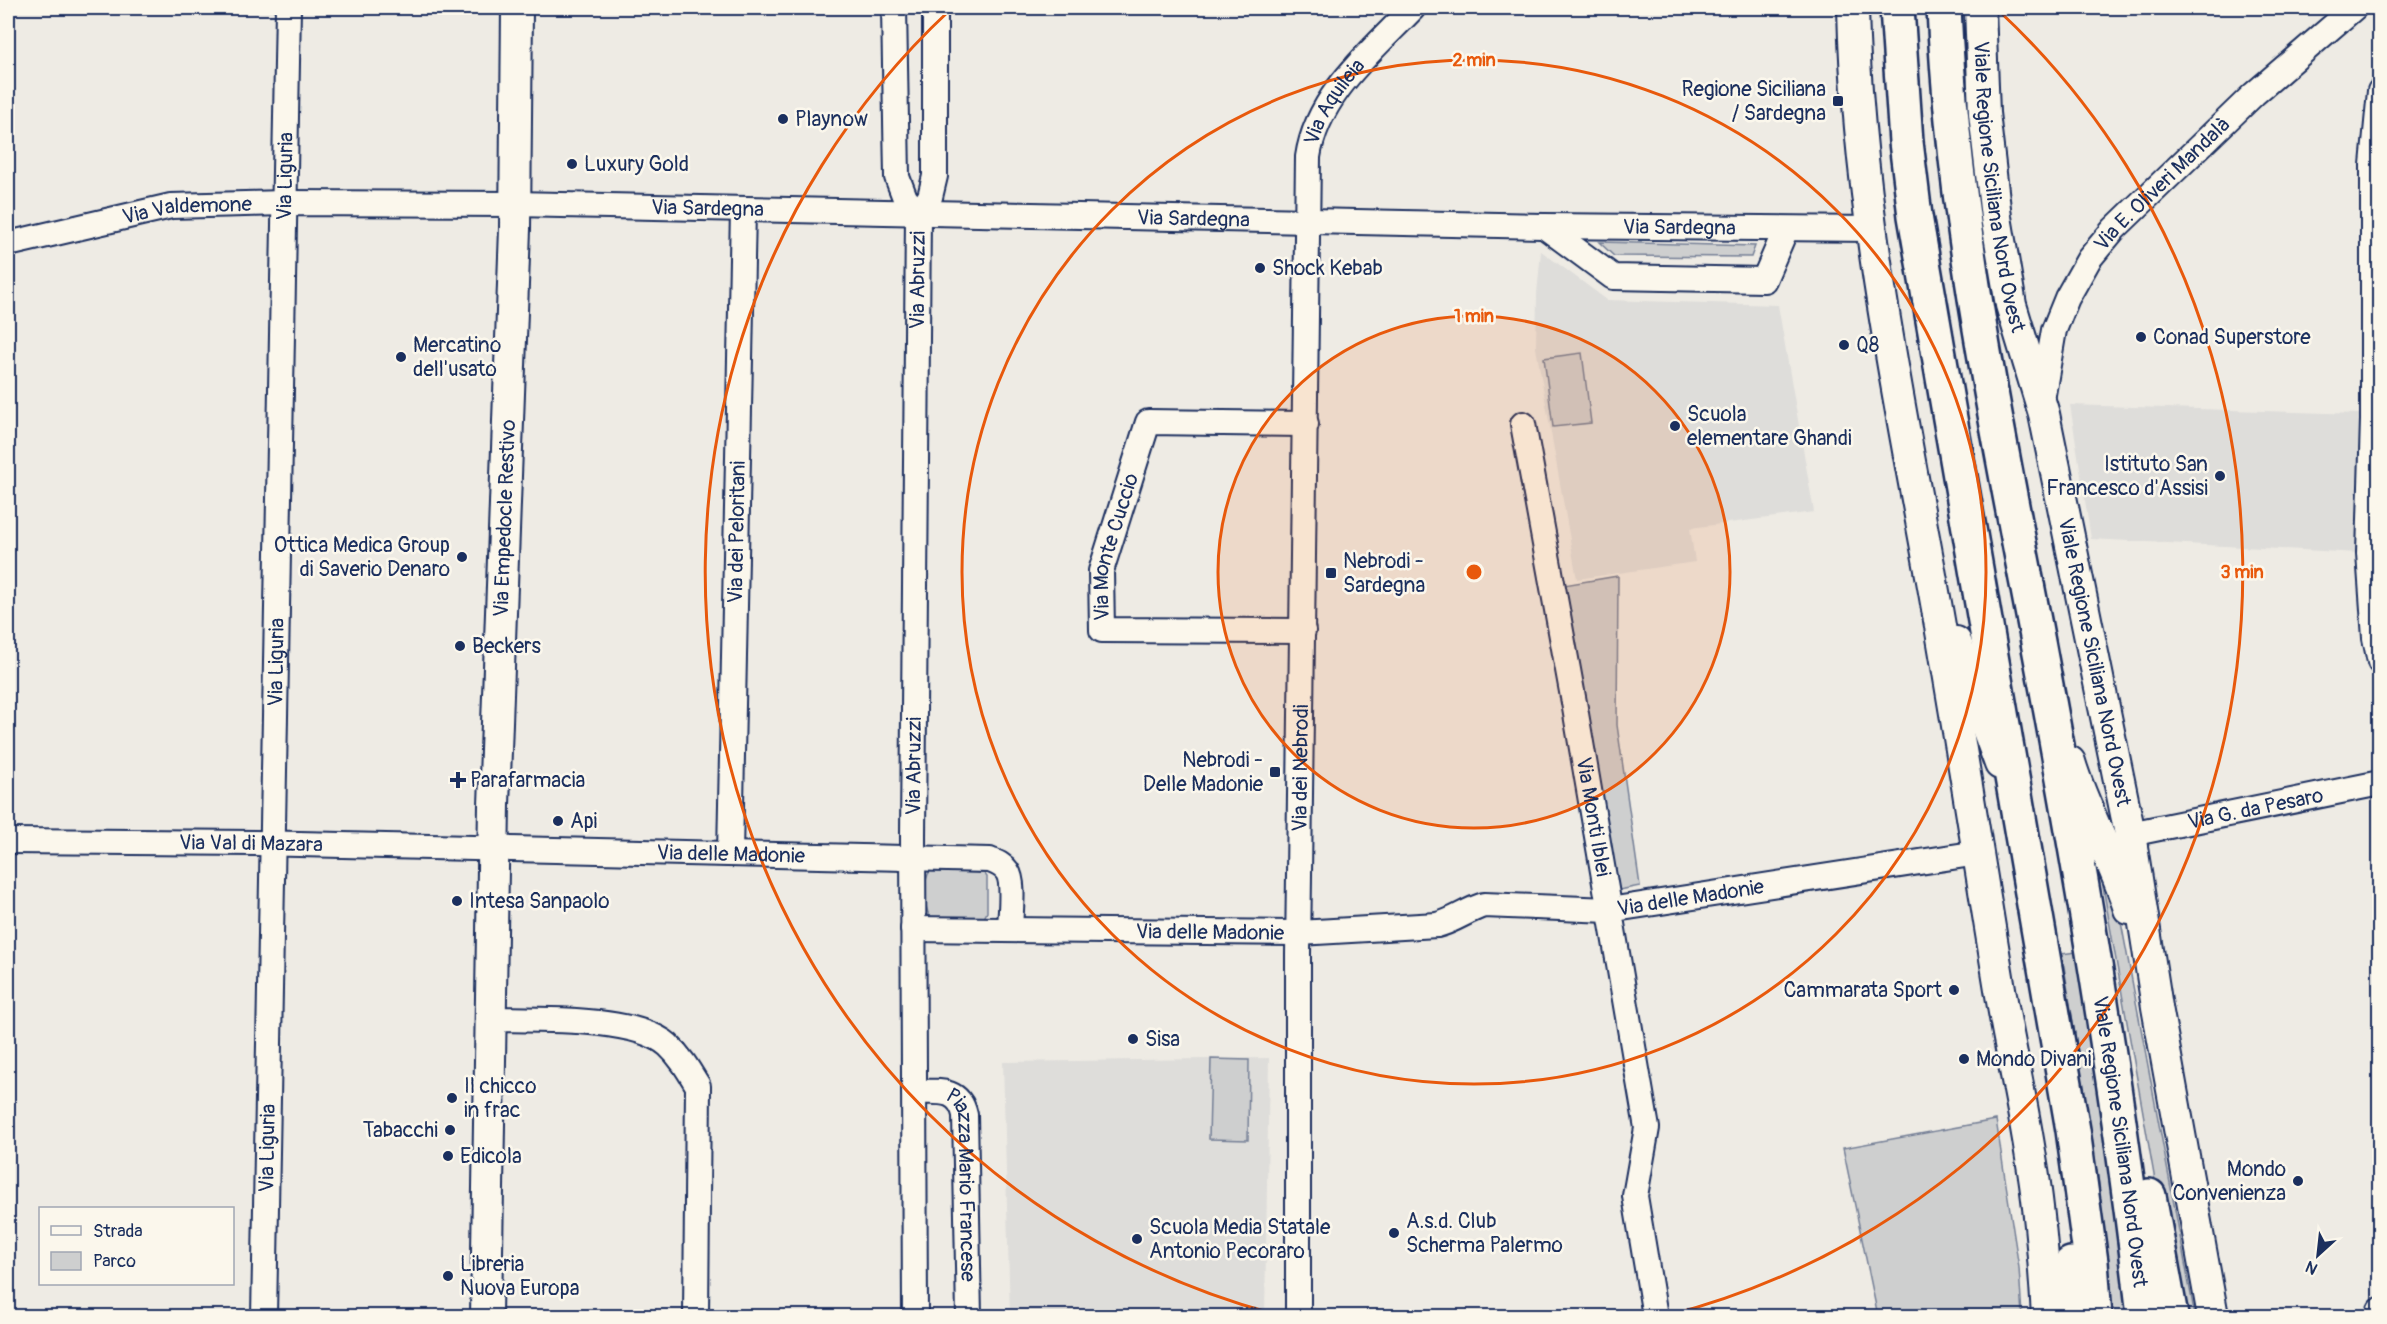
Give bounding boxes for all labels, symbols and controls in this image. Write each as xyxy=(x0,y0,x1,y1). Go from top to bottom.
street label: Viale Regione Siciliana Nord Ovest xyxy=(1967,41,2032,336)
text: 2 min xyxy=(1452,49,1496,72)
street label: Via Aquileia xyxy=(1298,53,1371,148)
place label: Regione Siciliana / Sardegna xyxy=(1681,76,1826,127)
marker: Regione Siciliana / Sardegna xyxy=(1831,94,1845,108)
place label: Playnow xyxy=(795,106,868,133)
marker: Playnow xyxy=(776,112,790,126)
street label: Via E. Oliveri Mandalà xyxy=(2088,112,2236,257)
street label: Via Liguria xyxy=(271,132,300,221)
place label: Luxury Gold xyxy=(584,151,689,178)
marker: Luxury Gold xyxy=(565,157,579,171)
street label: Via Valdemone xyxy=(120,191,253,231)
street label: Via Sardegna xyxy=(651,194,764,223)
street label: Via Sardegna xyxy=(1137,204,1250,234)
street label: Via Sardegna xyxy=(1623,214,1736,242)
street label: Via Abruzzi xyxy=(904,230,932,329)
place label: Shock Kebab xyxy=(1272,255,1383,282)
marker: Shock Kebab xyxy=(1253,261,1267,275)
text: 1 min xyxy=(1454,305,1494,328)
place label: Conad Superstore xyxy=(2153,324,2311,351)
marker: Conad Superstore xyxy=(2134,330,2148,344)
place label: Mercatino dell'usato xyxy=(413,332,501,383)
place label: Q8 xyxy=(1856,332,1879,359)
marker: Q8 xyxy=(1837,338,1851,352)
marker: Mercatino dell'usato xyxy=(394,350,408,364)
place label: Scuola elementare Ghandi xyxy=(1687,401,1852,452)
street label: Via Empedocle Restivo xyxy=(488,419,522,618)
marker: Scuola elementare Ghandi xyxy=(1668,419,1682,433)
place label: Istituto San Francesco d'Assisi xyxy=(2046,451,2208,502)
street label: Via dei Peloritani xyxy=(722,460,752,604)
marker: Istituto San Francesco d'Assisi xyxy=(2213,469,2227,483)
street label: Via Monte Cuccio xyxy=(1087,470,1145,621)
street label: Viale Regione Siciliana Nord Ovest xyxy=(2052,515,2137,809)
place label: Ottica Medica Group di Saverio Denaro xyxy=(274,532,450,583)
place label: Nebrodi - Sardegna xyxy=(1343,548,1425,599)
marker: Ottica Medica Group di Saverio Denaro xyxy=(455,550,469,564)
text: 3 min xyxy=(2220,561,2264,584)
centre of rings xyxy=(1464,562,1484,582)
marker: Nebrodi - Sardegna xyxy=(1324,566,1338,580)
street label: Via Liguria xyxy=(262,618,291,707)
place label: Beckers xyxy=(472,633,542,660)
marker: Beckers xyxy=(453,639,467,653)
street label: Via dei Nebrodi xyxy=(1287,704,1315,832)
street label: Via Abruzzi xyxy=(900,716,928,815)
place label: Nebrodi - Delle Madonie xyxy=(1143,747,1264,798)
street label: Via Monti Iblei xyxy=(1570,755,1617,879)
marker: Nebrodi - Delle Madonie xyxy=(1268,765,1282,779)
place label: Parafarmacia xyxy=(470,767,585,794)
marker: Parafarmacia xyxy=(451,773,465,787)
street label: Via G. da Pesaro xyxy=(2185,782,2326,836)
place label: Api xyxy=(570,808,598,835)
marker: Api xyxy=(551,814,565,828)
street label: Via Val di Mazara xyxy=(179,829,323,859)
street label: Via delle Madonie xyxy=(656,839,806,870)
street label: Via delle Madonie xyxy=(1615,873,1767,923)
place label: Intesa Sanpaolo xyxy=(469,888,610,915)
marker: Intesa Sanpaolo xyxy=(450,894,464,908)
street label: Via delle Madonie xyxy=(1136,918,1285,947)
place label: Cammarata Sport xyxy=(1783,977,1943,1004)
marker: Cammarata Sport xyxy=(1947,983,1961,997)
street label: Viale Regione Siciliana Nord Ovest xyxy=(2086,994,2154,1289)
place label: Sisa xyxy=(1145,1026,1180,1053)
marker: Sisa xyxy=(1126,1032,1140,1046)
place label: Mondo Divani xyxy=(1976,1046,2092,1073)
marker: Mondo Divani xyxy=(1957,1052,1971,1066)
place label: Il chicco in frac xyxy=(464,1073,537,1124)
street label: Piazza Mario Francese xyxy=(941,1082,981,1283)
marker: Il chicco in frac xyxy=(445,1091,459,1105)
street label: Via Liguria xyxy=(253,1104,282,1193)
place label: Tabacchi xyxy=(363,1117,438,1144)
marker: Tabacchi xyxy=(443,1123,457,1137)
place label: Edicola xyxy=(460,1143,522,1170)
marker: Edicola xyxy=(441,1149,455,1163)
place label: Mondo Convenienza xyxy=(2173,1156,2286,1207)
marker: Mondo Convenienza xyxy=(2291,1174,2305,1188)
legend xyxy=(39,1207,234,1285)
place label: A.s.d. Club Scherma Palermo xyxy=(1406,1208,1563,1259)
place label: Scuola Media Statale Antonio Pecoraro xyxy=(1149,1214,1331,1265)
text: Strada xyxy=(93,1220,143,1243)
north arrow xyxy=(2288,1225,2348,1285)
marker: A.s.d. Club Scherma Palermo xyxy=(1387,1226,1401,1240)
marker: Scuola Media Statale Antonio Pecoraro xyxy=(1130,1232,1144,1246)
text: Parco xyxy=(93,1250,136,1273)
place label: Libreria Nuova Europa xyxy=(460,1251,580,1302)
text: N xyxy=(2302,1256,2321,1279)
marker: Libreria Nuova Europa xyxy=(441,1269,455,1283)

